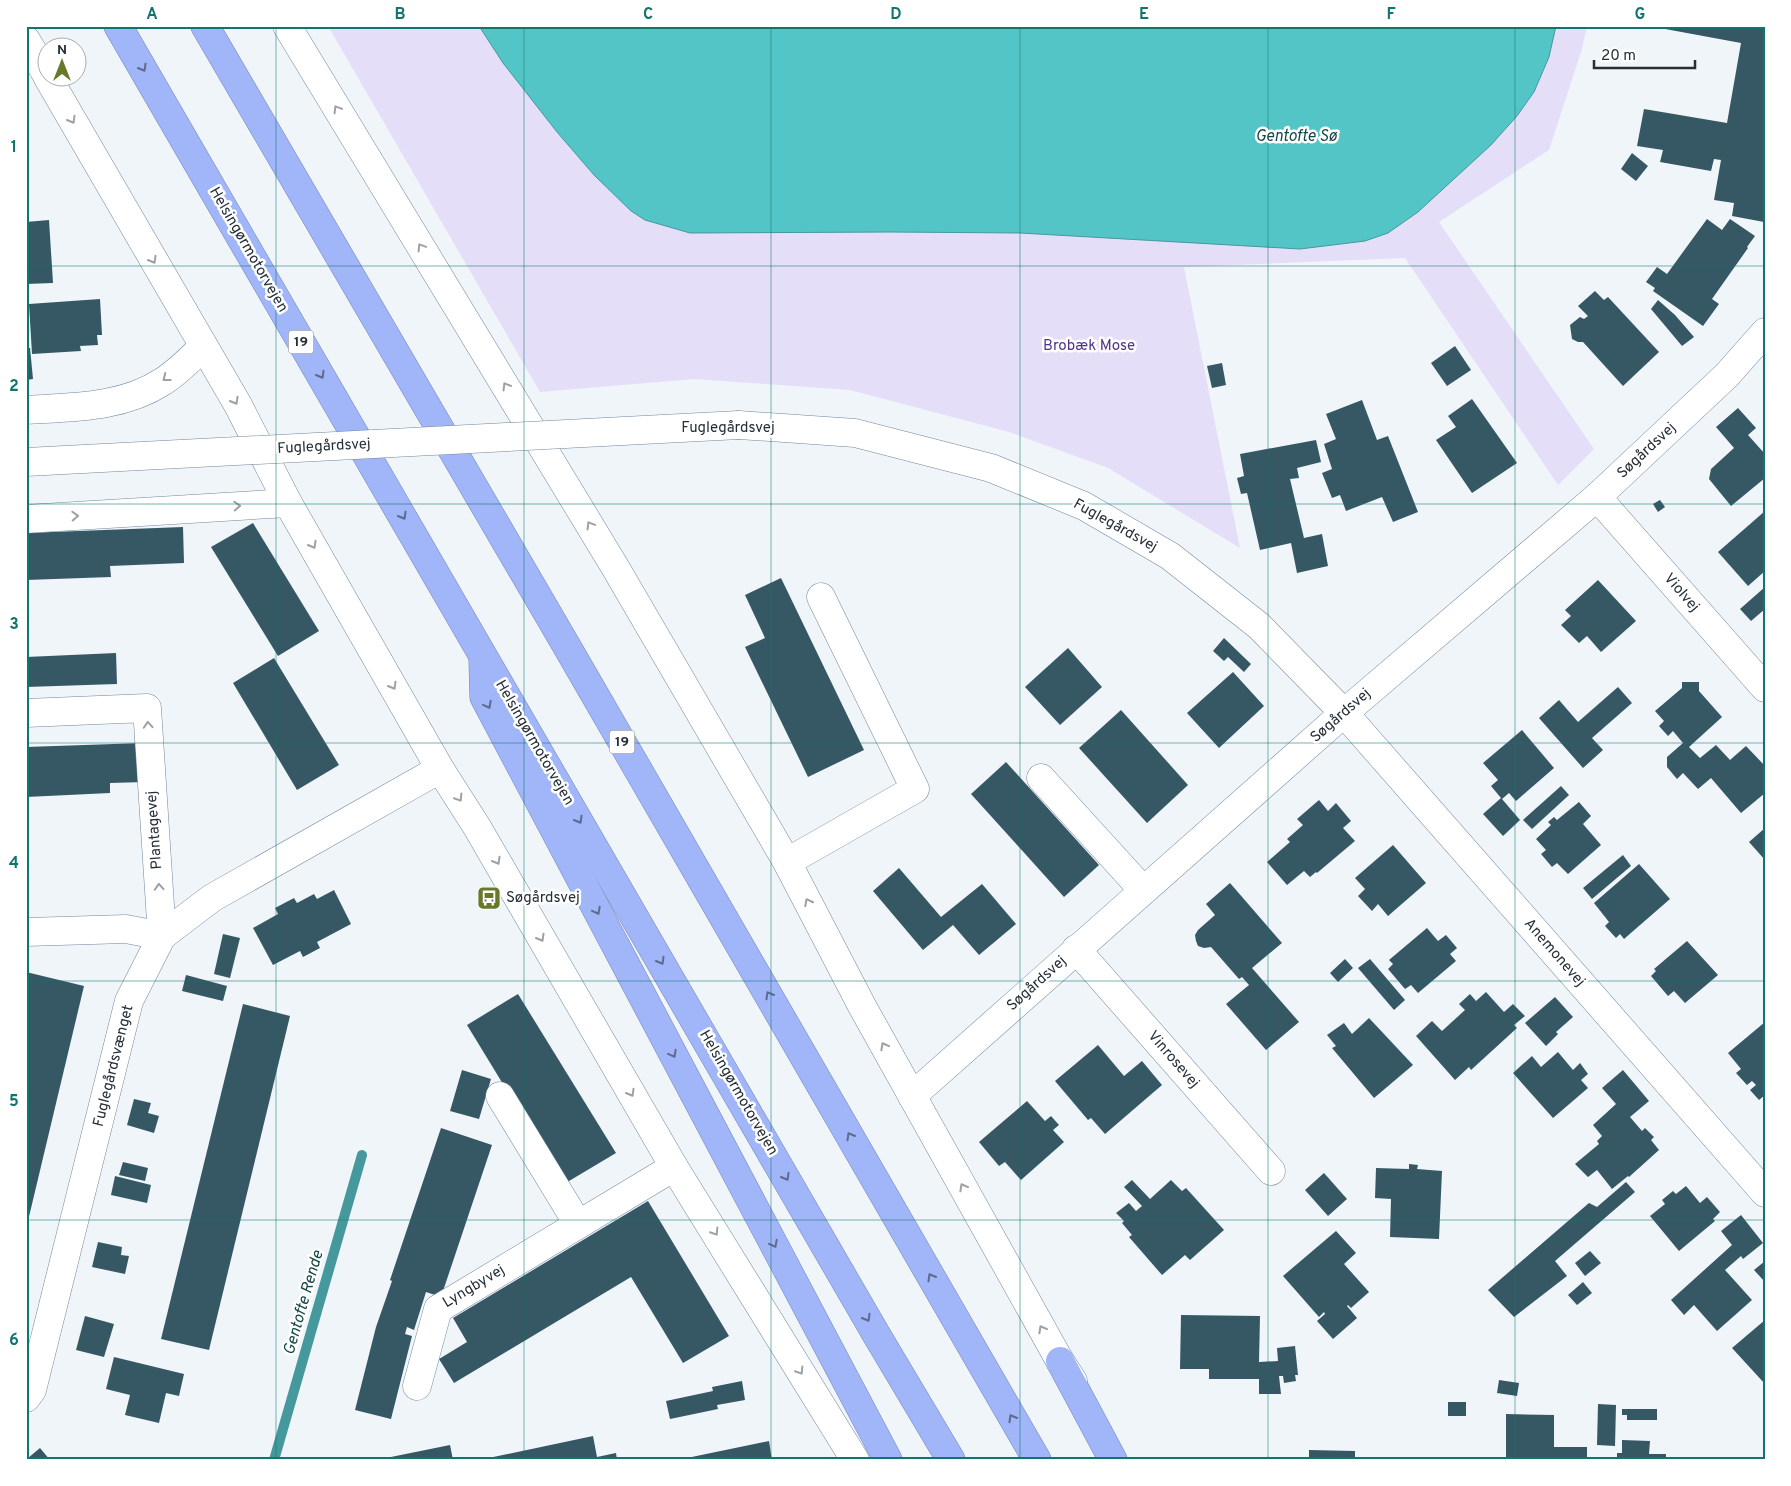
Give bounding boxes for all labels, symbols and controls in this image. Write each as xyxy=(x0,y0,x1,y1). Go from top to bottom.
text: A xyxy=(146,5,158,25)
text: B xyxy=(394,5,406,25)
text: C xyxy=(643,5,653,25)
text: D xyxy=(890,5,902,25)
text: E xyxy=(1139,5,1149,25)
text: F xyxy=(1386,5,1396,25)
text: G xyxy=(1635,5,1645,25)
north arrow xyxy=(38,38,88,88)
scale bar xyxy=(1594,38,1695,70)
text: N xyxy=(57,42,67,59)
text: 20 m xyxy=(1601,47,1636,66)
one-way arrow xyxy=(136,63,146,72)
one-way arrow xyxy=(333,105,343,114)
one-way arrow xyxy=(66,114,76,123)
water label: Gentofte Sø xyxy=(1255,127,1338,147)
text: 1 xyxy=(11,138,17,158)
street label: Helsingørmotorvejen xyxy=(204,184,292,316)
one-way arrow xyxy=(418,244,428,253)
one-way arrow xyxy=(147,255,157,264)
road number: 19 xyxy=(288,331,314,354)
park label: Brobæk Mose xyxy=(1043,337,1135,356)
one-way arrow xyxy=(314,370,324,379)
one-way arrow xyxy=(163,373,172,381)
text: 2 xyxy=(9,377,19,397)
one-way arrow xyxy=(502,383,512,392)
one-way arrow xyxy=(229,395,239,404)
street label: Fuglegårdsvej xyxy=(681,419,775,438)
street label: Søgårdsvej xyxy=(1614,419,1680,483)
street label: Fuglegårdsvej xyxy=(277,435,371,459)
street label: Fuglegårdsvej xyxy=(1070,495,1160,557)
one-way arrow xyxy=(233,500,241,511)
one-way arrow xyxy=(71,510,79,521)
one-way arrow xyxy=(396,510,406,519)
one-way arrow xyxy=(586,522,596,531)
one-way arrow xyxy=(306,540,316,549)
street label: Violvej xyxy=(1659,570,1703,616)
text: 3 xyxy=(9,615,19,635)
street label: Helsingørmotorvejen xyxy=(490,677,578,809)
one-way arrow xyxy=(387,681,397,690)
street label: Søgårdsvej xyxy=(1307,685,1375,747)
one-way arrow xyxy=(482,700,492,709)
one-way arrow xyxy=(143,721,154,729)
road number: 19 xyxy=(610,730,634,754)
street label: Plantagevej xyxy=(143,790,167,870)
one-way arrow xyxy=(453,793,462,802)
one-way arrow xyxy=(572,815,582,824)
text: 4 xyxy=(9,854,19,874)
one-way arrow xyxy=(490,856,500,865)
one-way arrow xyxy=(154,883,165,891)
bus stop icon: Søgårdsvej xyxy=(476,885,502,911)
place label: Søgårdsvej xyxy=(506,889,580,908)
one-way arrow xyxy=(804,898,814,907)
one-way arrow xyxy=(591,905,601,914)
street label: Anemonevej xyxy=(1519,915,1589,991)
one-way arrow xyxy=(534,932,544,941)
street label: Søgårdsvej xyxy=(1003,952,1071,1016)
one-way arrow xyxy=(654,955,664,964)
one-way arrow xyxy=(765,992,775,1001)
street label: Fuglegårdsvænget xyxy=(90,1003,138,1129)
street label: Helsingørmotorvejen xyxy=(694,1027,782,1159)
street label: Vinrosevej xyxy=(1143,1027,1203,1093)
one-way arrow xyxy=(880,1042,890,1051)
one-way arrow xyxy=(667,1049,677,1058)
one-way arrow xyxy=(625,1088,635,1097)
text: 5 xyxy=(9,1092,19,1112)
one-way arrow xyxy=(846,1133,856,1142)
one-way arrow xyxy=(779,1172,789,1181)
one-way arrow xyxy=(959,1184,969,1193)
one-way arrow xyxy=(708,1227,718,1236)
one-way arrow xyxy=(768,1239,778,1248)
water label: Gentofte Rende xyxy=(280,1248,329,1358)
street label: Lyngbyvej xyxy=(439,1261,509,1313)
one-way arrow xyxy=(928,1273,938,1282)
one-way arrow xyxy=(860,1313,870,1322)
one-way arrow xyxy=(1039,1326,1049,1335)
text: 6 xyxy=(9,1331,19,1351)
one-way arrow xyxy=(794,1365,804,1374)
one-way arrow xyxy=(1009,1414,1019,1423)

